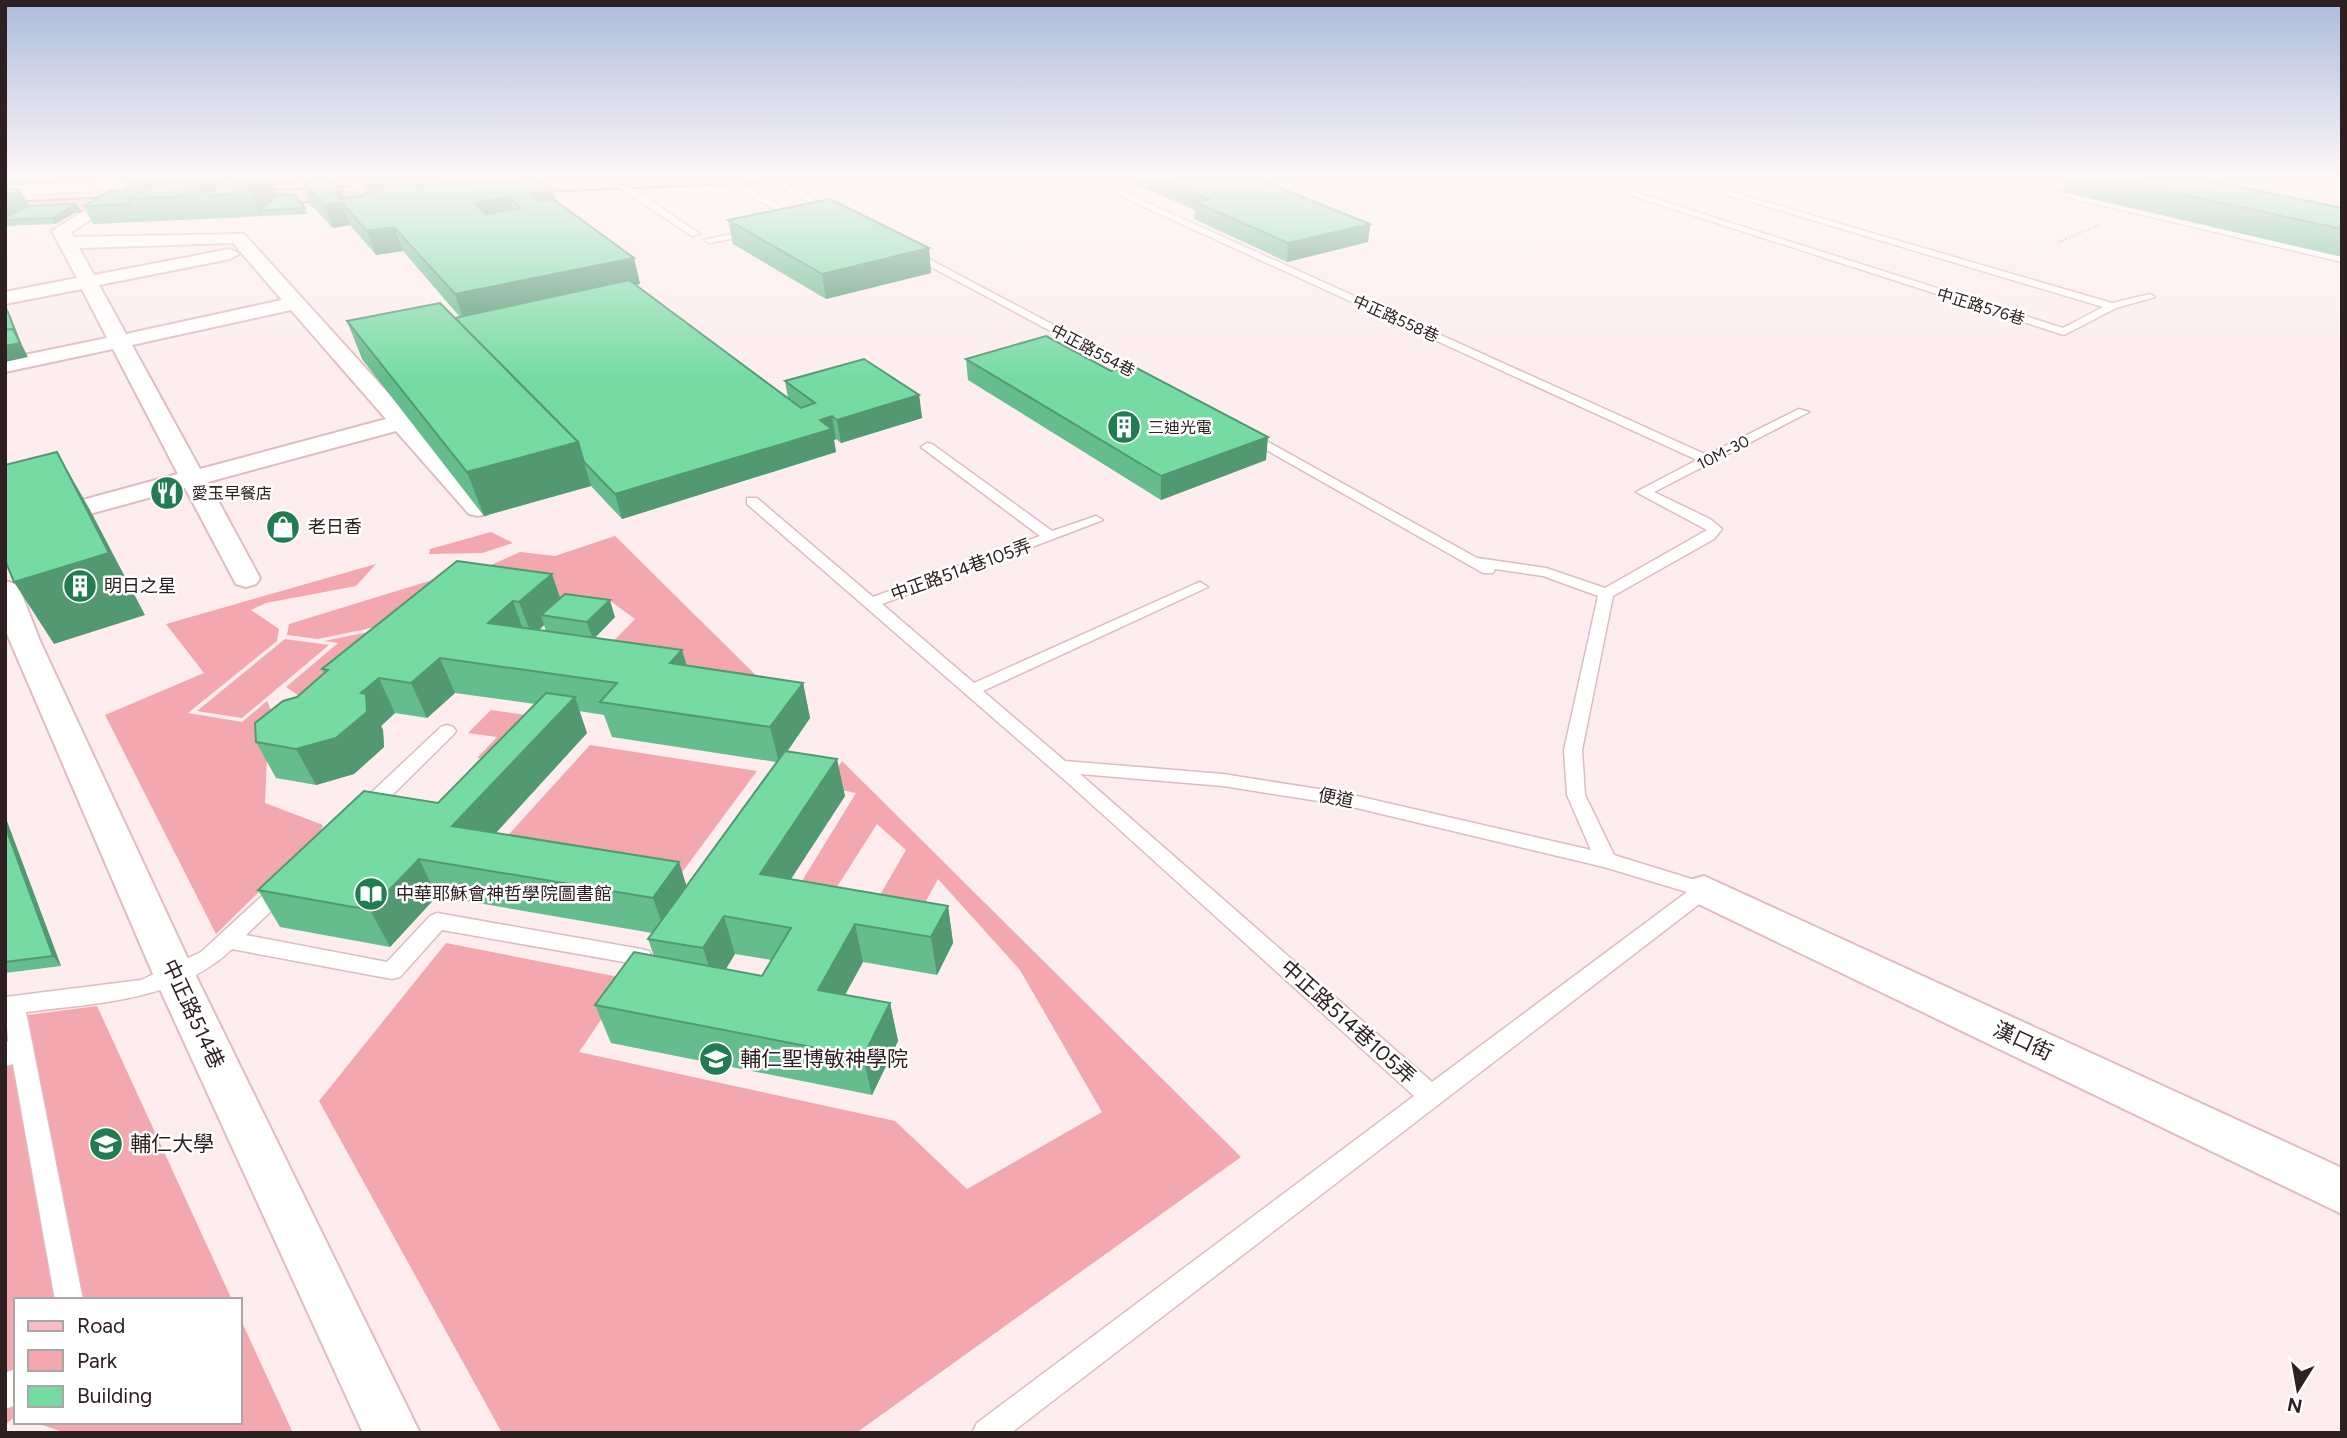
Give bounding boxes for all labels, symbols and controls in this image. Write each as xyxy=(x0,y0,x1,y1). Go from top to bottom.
street label: 中正路576巷 xyxy=(1935,284,2027,329)
street label: 中正路558巷 xyxy=(1350,291,1442,346)
street label: 中正路554巷 xyxy=(1048,320,1138,381)
building icon: 三迪光電 xyxy=(1105,408,1143,446)
place label: 三迪光電 xyxy=(1148,418,1212,437)
street label: 10M-30 xyxy=(1694,431,1753,474)
restaurant icon: 愛玉早餐店 xyxy=(148,474,186,512)
place label: 愛玉早餐店 xyxy=(192,484,272,503)
shop icon: 老日香 xyxy=(264,508,302,546)
place label: 老日香 xyxy=(308,516,362,538)
street label: 中正路514巷105弄 xyxy=(888,534,1034,606)
building icon: 明日之星 xyxy=(61,567,99,605)
place label: 明日之星 xyxy=(104,575,176,597)
street label: 便道 xyxy=(1316,784,1356,812)
library icon: 中華耶穌會神哲學院圖書館 xyxy=(352,875,390,913)
place label: 中華耶穌會神哲學院圖書館 xyxy=(396,883,612,905)
street label: 中正路514巷105弄 xyxy=(1276,954,1421,1089)
street label: 中正路514巷 xyxy=(157,955,230,1072)
street label: 漢口街 xyxy=(1989,1016,2057,1065)
school or university icon: 輔仁聖博敏神學院 xyxy=(697,1040,735,1078)
place label: 輔仁聖博敏神學院 xyxy=(740,1046,908,1071)
school or university icon: 輔仁大學 xyxy=(87,1125,125,1163)
place label: 輔仁大學 xyxy=(130,1131,214,1156)
legend xyxy=(14,1298,242,1424)
text: Road xyxy=(77,1313,125,1338)
text: Park xyxy=(77,1348,118,1373)
north arrow xyxy=(2263,1354,2333,1424)
text: Building xyxy=(77,1383,152,1408)
text: N xyxy=(2285,1393,2304,1418)

